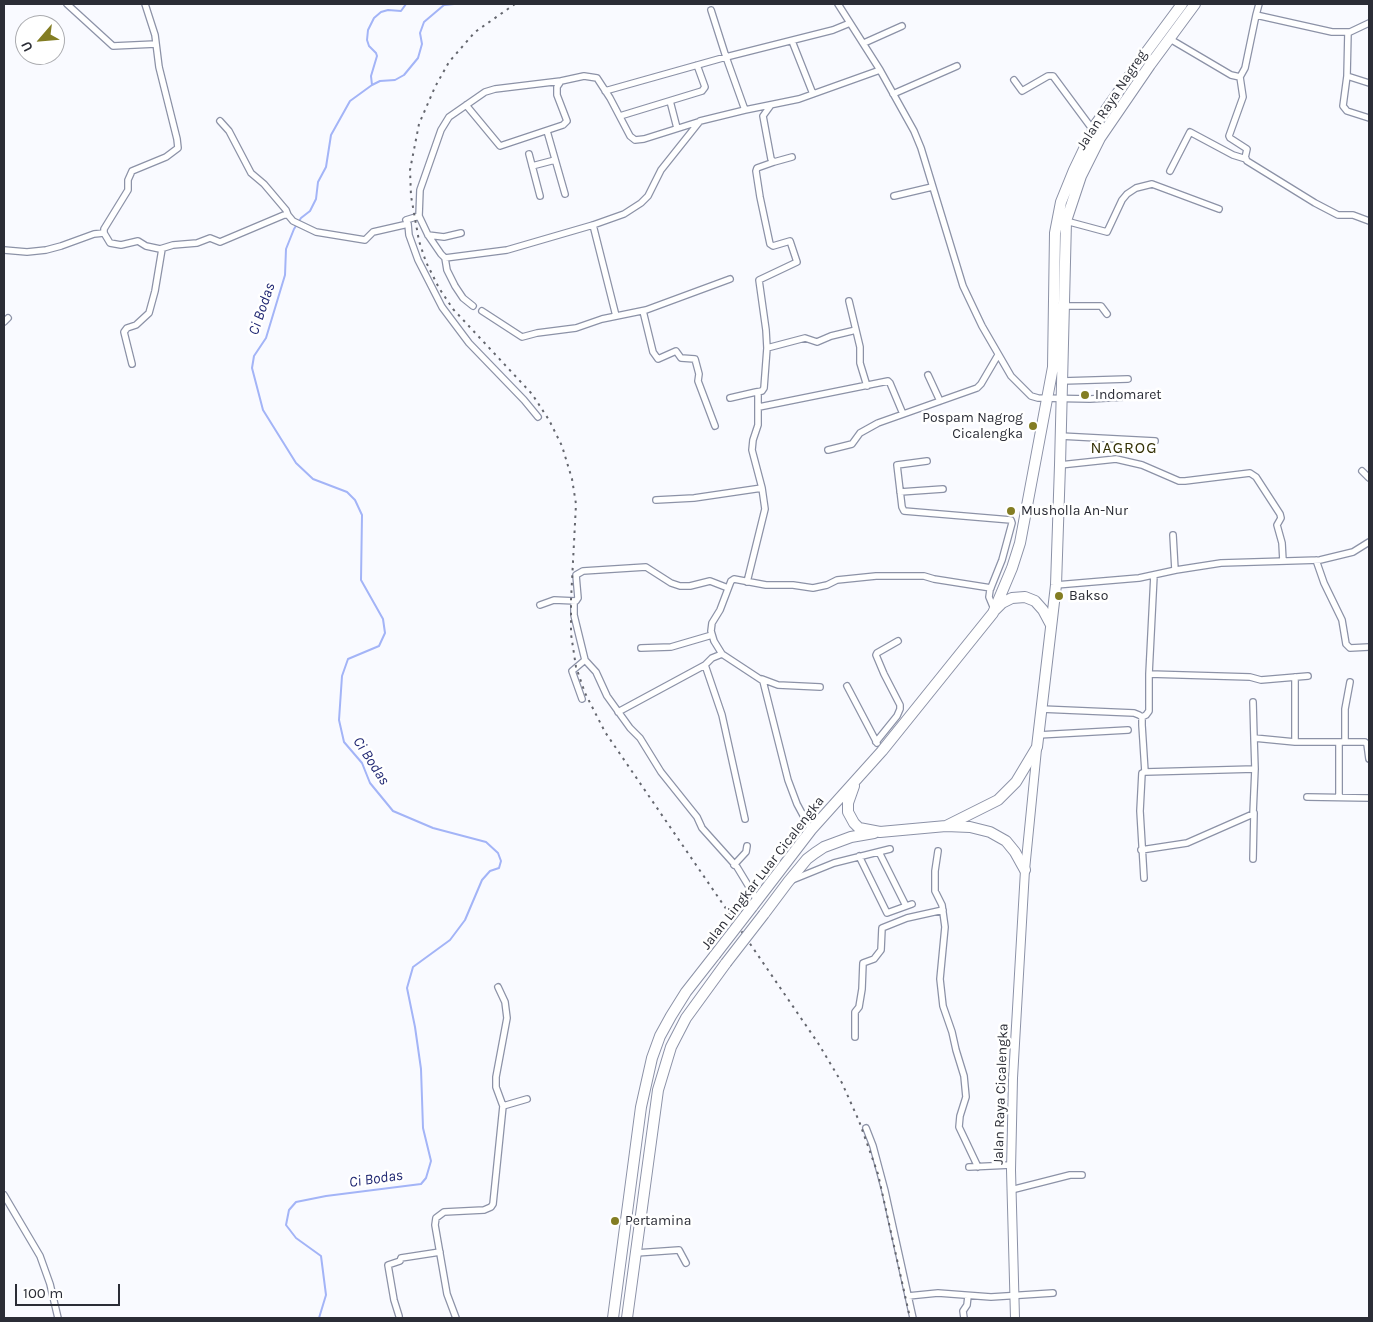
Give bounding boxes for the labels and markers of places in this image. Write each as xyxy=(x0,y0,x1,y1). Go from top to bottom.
place label: Indomaret xyxy=(1095,387,1162,403)
marker: Indomaret xyxy=(1079,389,1091,401)
place label: Pospam Nagrog Cicalengka xyxy=(922,410,1023,442)
marker: Pospam Nagrog Cicalengka xyxy=(1027,420,1039,432)
place label: Musholla An-Nur xyxy=(1021,503,1128,519)
marker: Musholla An-Nur xyxy=(1005,505,1017,517)
place label: Bakso xyxy=(1069,588,1108,604)
marker: Bakso xyxy=(1053,590,1065,602)
place label: Pertamina xyxy=(625,1213,691,1229)
marker: Pertamina xyxy=(609,1215,621,1227)

